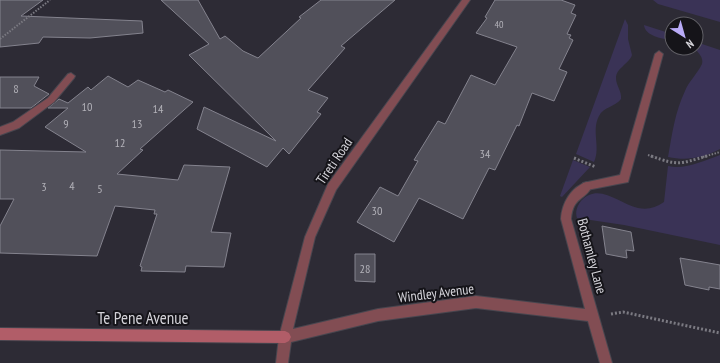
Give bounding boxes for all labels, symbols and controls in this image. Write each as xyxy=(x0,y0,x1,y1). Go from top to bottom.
north arrow xyxy=(664,16,704,56)
house number: 40 xyxy=(495,18,504,31)
text: N xyxy=(683,37,697,51)
house number: 8 xyxy=(13,81,19,96)
house number: 10 xyxy=(82,99,92,114)
house number: 14 xyxy=(153,101,164,116)
house number: 9 xyxy=(63,116,69,131)
house number: 13 xyxy=(132,116,142,131)
street label: Tireti Road xyxy=(312,134,356,188)
house number: 12 xyxy=(115,135,125,150)
house number: 34 xyxy=(480,146,491,161)
house number: 4 xyxy=(69,178,75,193)
house number: 3 xyxy=(41,179,47,194)
house number: 5 xyxy=(97,181,103,196)
house number: 30 xyxy=(372,203,382,218)
street label: Bothamley Lane xyxy=(573,216,611,296)
house number: 28 xyxy=(360,261,370,276)
street label: Windley Avenue xyxy=(397,279,475,307)
street label: Te Pene Avenue xyxy=(97,307,189,329)

